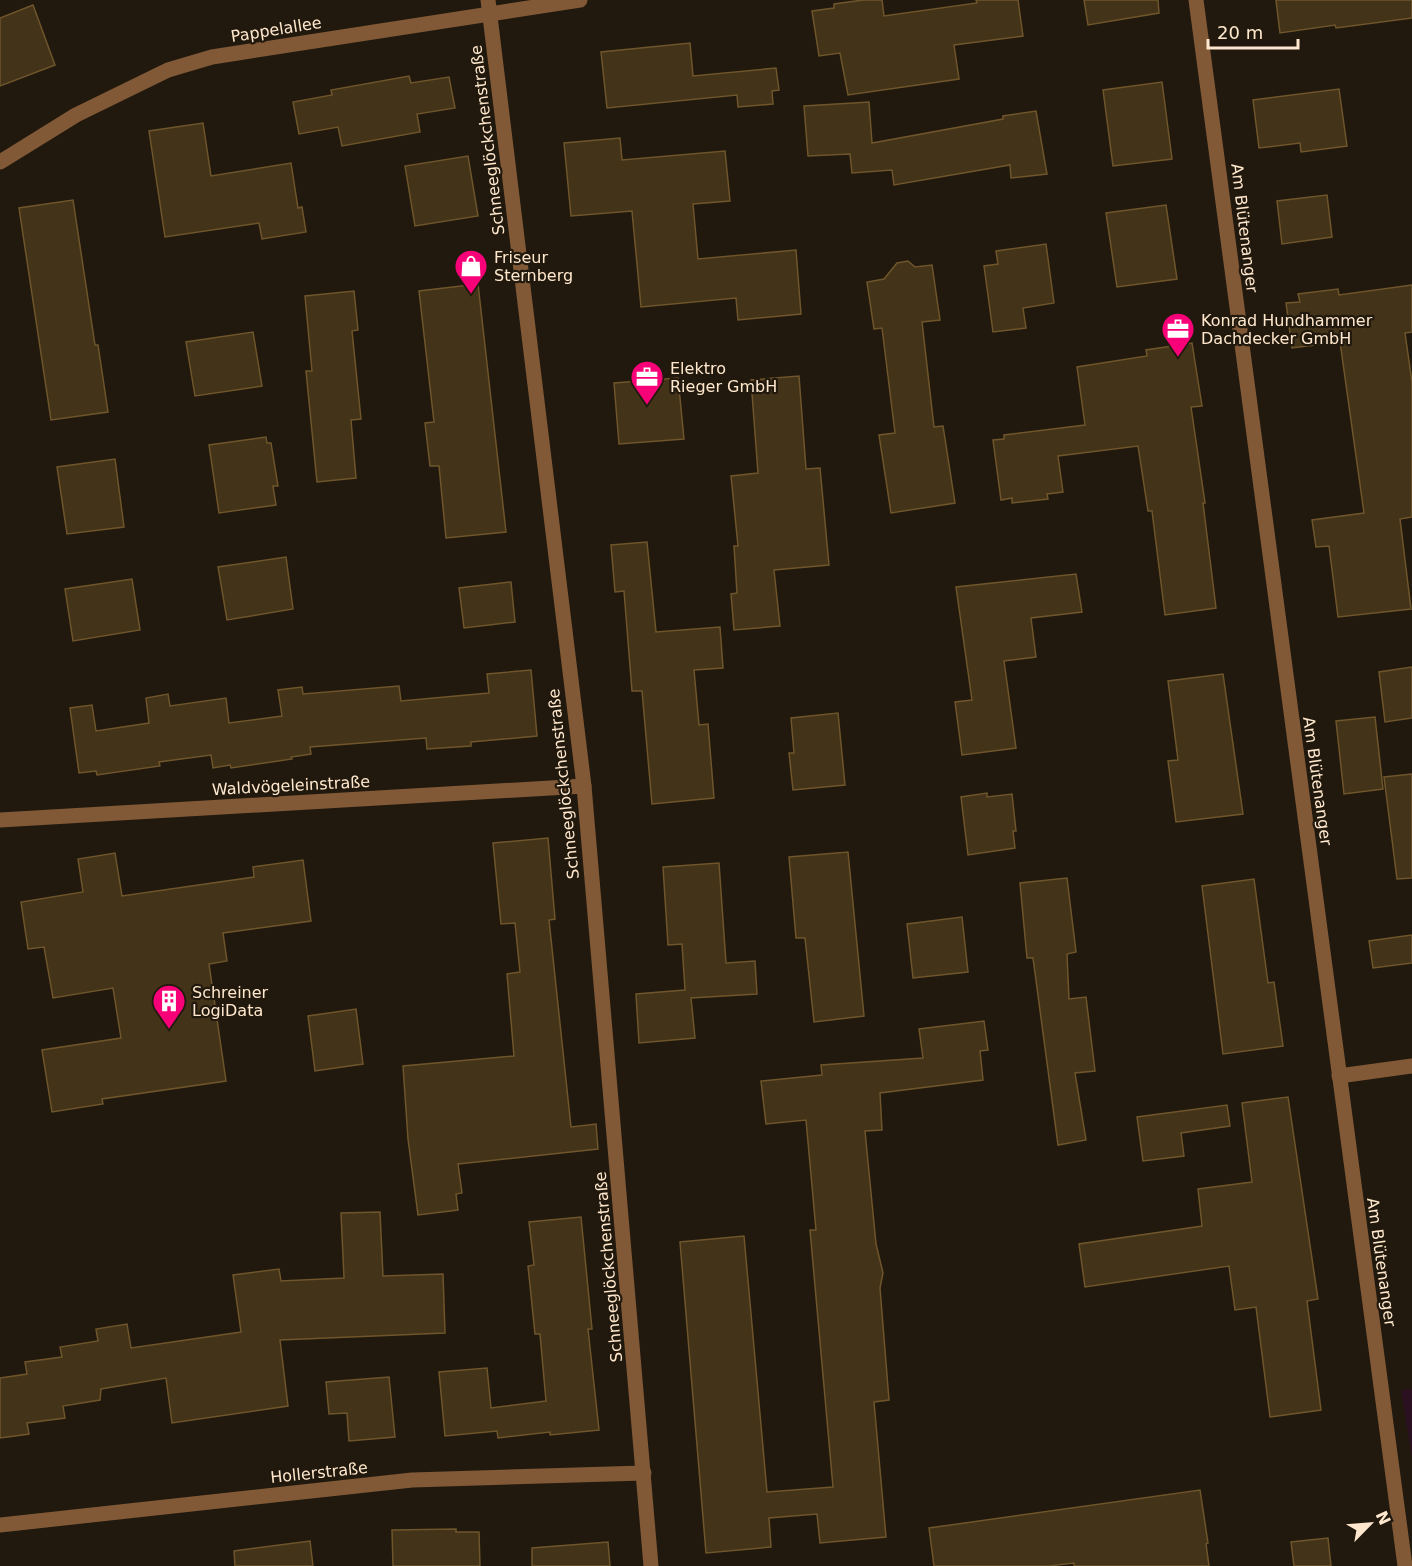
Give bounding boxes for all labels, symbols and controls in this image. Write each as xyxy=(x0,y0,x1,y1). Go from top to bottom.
scale bar xyxy=(1208,12,1298,50)
street label: Pappelallee xyxy=(229,13,323,46)
text: 20 m xyxy=(1217,22,1263,43)
street label: Schneeglöckchenstraße xyxy=(466,44,509,236)
street label: Am Blütenanger xyxy=(1227,162,1262,294)
shop icon: Friseur Sternberg xyxy=(453,248,489,295)
place label: Friseur Sternberg xyxy=(494,248,573,285)
office icon: Konrad Hundhammer Dachdecker GmbH xyxy=(1160,311,1196,358)
place label: Konrad Hundhammer Dachdecker GmbH xyxy=(1201,311,1373,348)
office icon: Elektro Rieger GmbH xyxy=(629,359,665,406)
place label: Elektro Rieger GmbH xyxy=(670,359,777,396)
street label: Schneeglöckchenstraße xyxy=(544,688,583,880)
street label: Am Blütenanger xyxy=(1299,715,1336,847)
street label: Waldvögeleinstraße xyxy=(212,772,371,799)
building icon: Schreiner LogiData xyxy=(151,983,187,1030)
place label: Schreiner LogiData xyxy=(192,983,269,1020)
street label: Schneeglöckchenstraße xyxy=(591,1171,626,1363)
street label: Am Blütenanger xyxy=(1363,1196,1400,1328)
street label: Hollerstraße xyxy=(269,1458,369,1487)
north arrow xyxy=(1340,1494,1400,1554)
text: N xyxy=(1372,1508,1395,1528)

